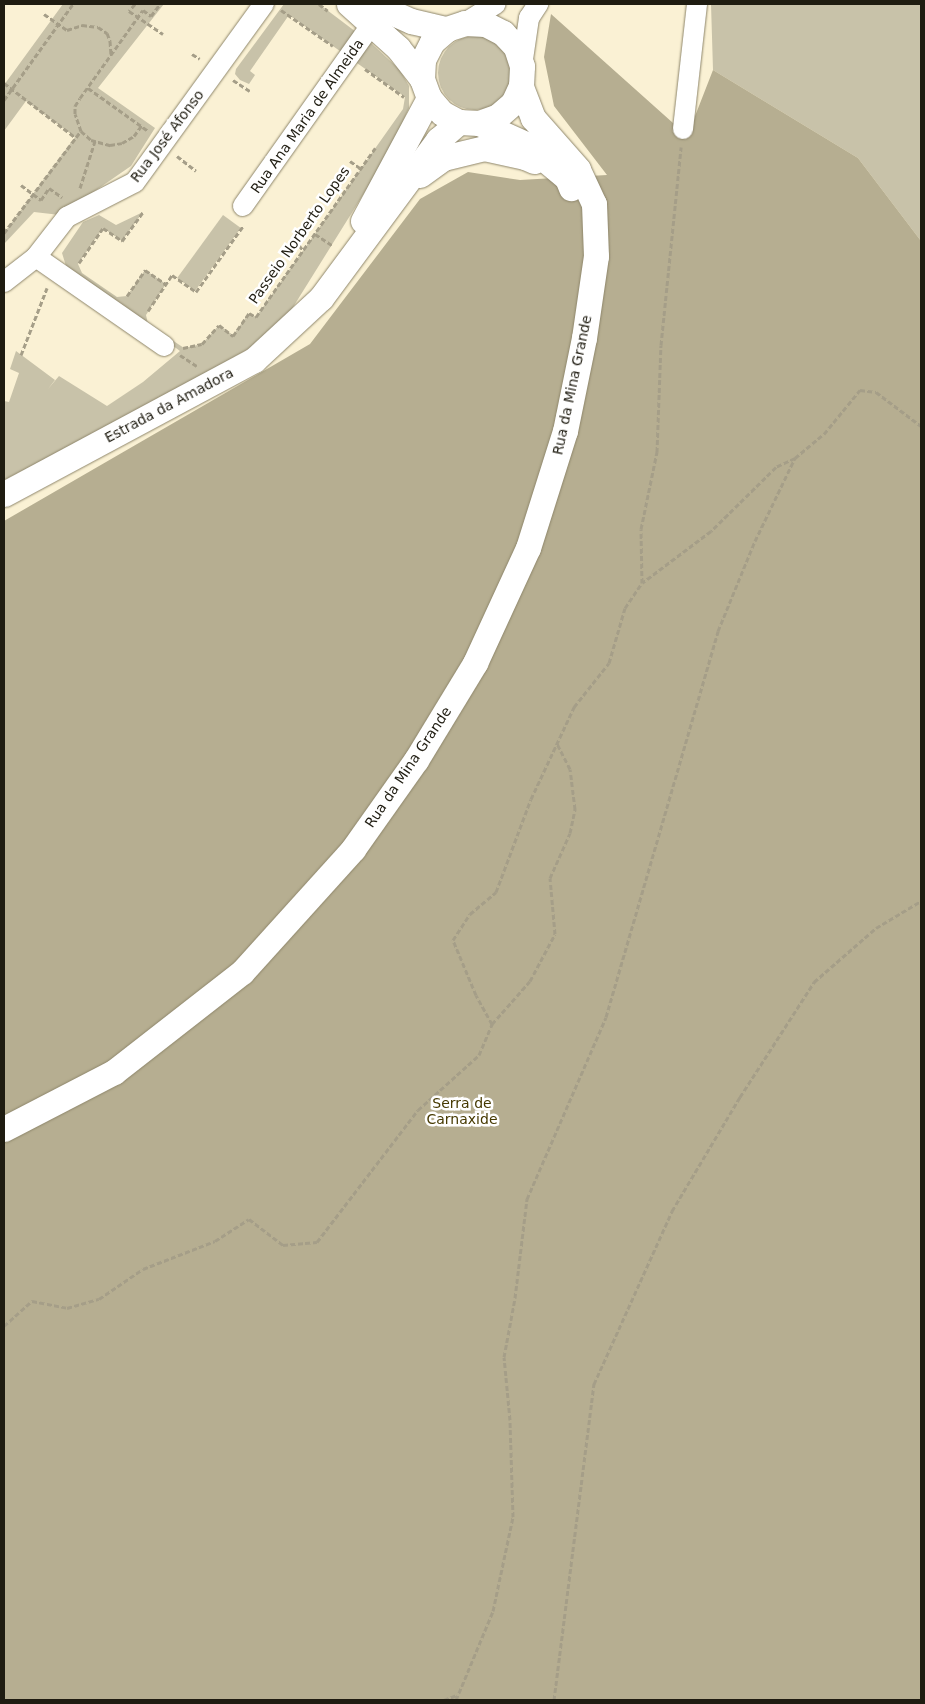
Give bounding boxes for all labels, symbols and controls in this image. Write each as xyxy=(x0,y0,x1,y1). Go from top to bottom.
street label: Rua Ana Maria de Almeida xyxy=(247,35,367,197)
street label: Rua José Afonso xyxy=(127,86,207,186)
street label: Passeio Norberto Lopes xyxy=(245,163,353,307)
street label: Rua da Mina Grande xyxy=(549,314,595,456)
street label: Estrada da Amadora xyxy=(102,364,236,446)
street label: Rua da Mina Grande xyxy=(361,703,455,831)
park label: Serra de Carnaxide xyxy=(427,1095,497,1128)

